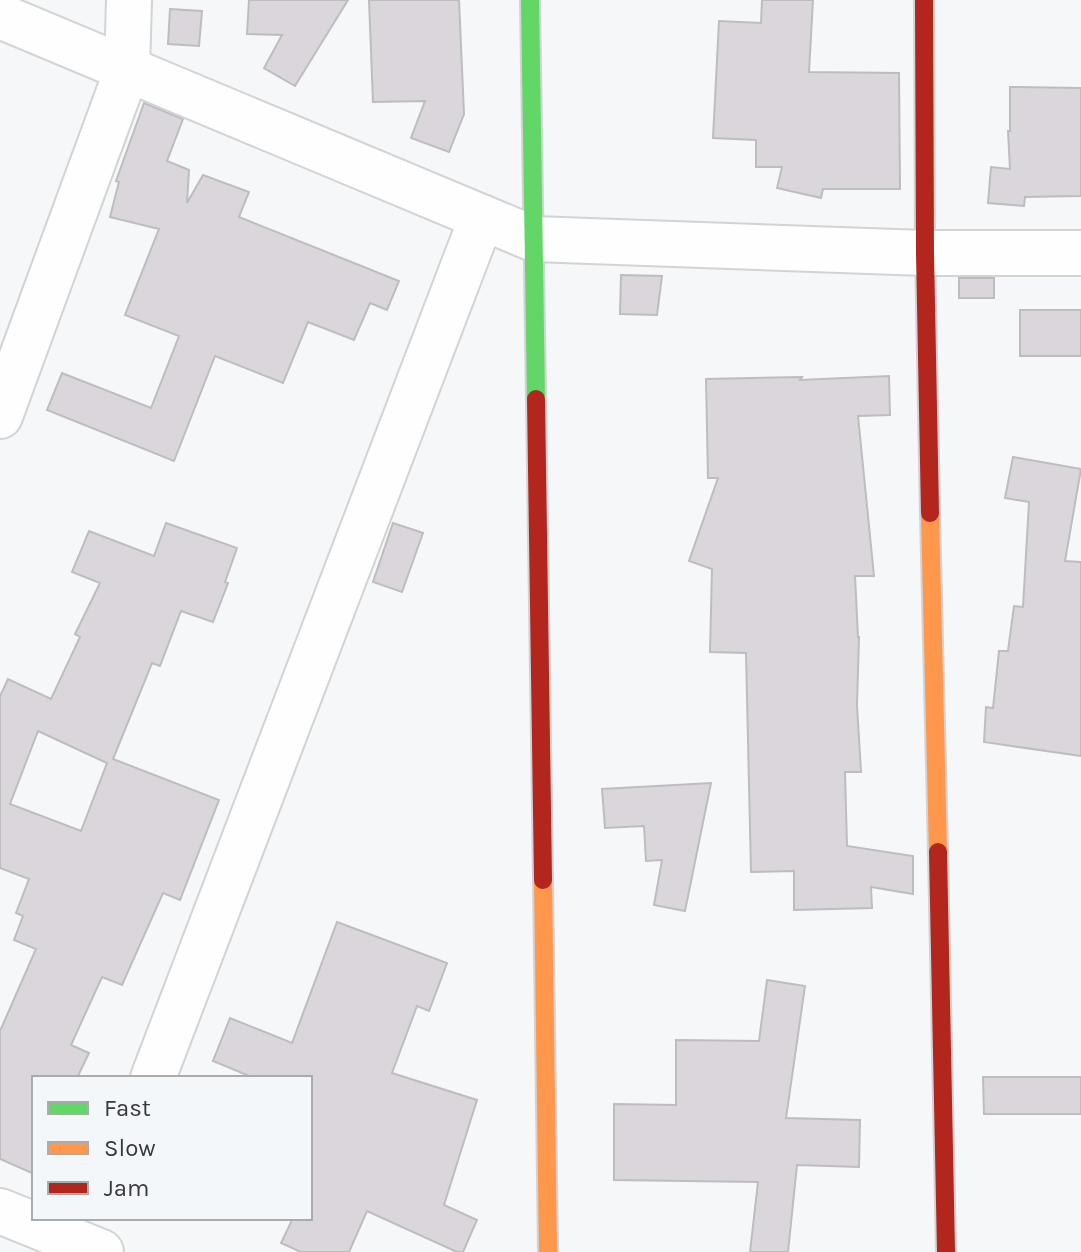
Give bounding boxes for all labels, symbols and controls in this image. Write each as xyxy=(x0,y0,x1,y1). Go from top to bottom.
legend xyxy=(32,1076,312,1220)
text: Fast xyxy=(104,1094,151,1122)
text: Slow xyxy=(104,1134,156,1162)
text: Jam xyxy=(104,1174,149,1202)

